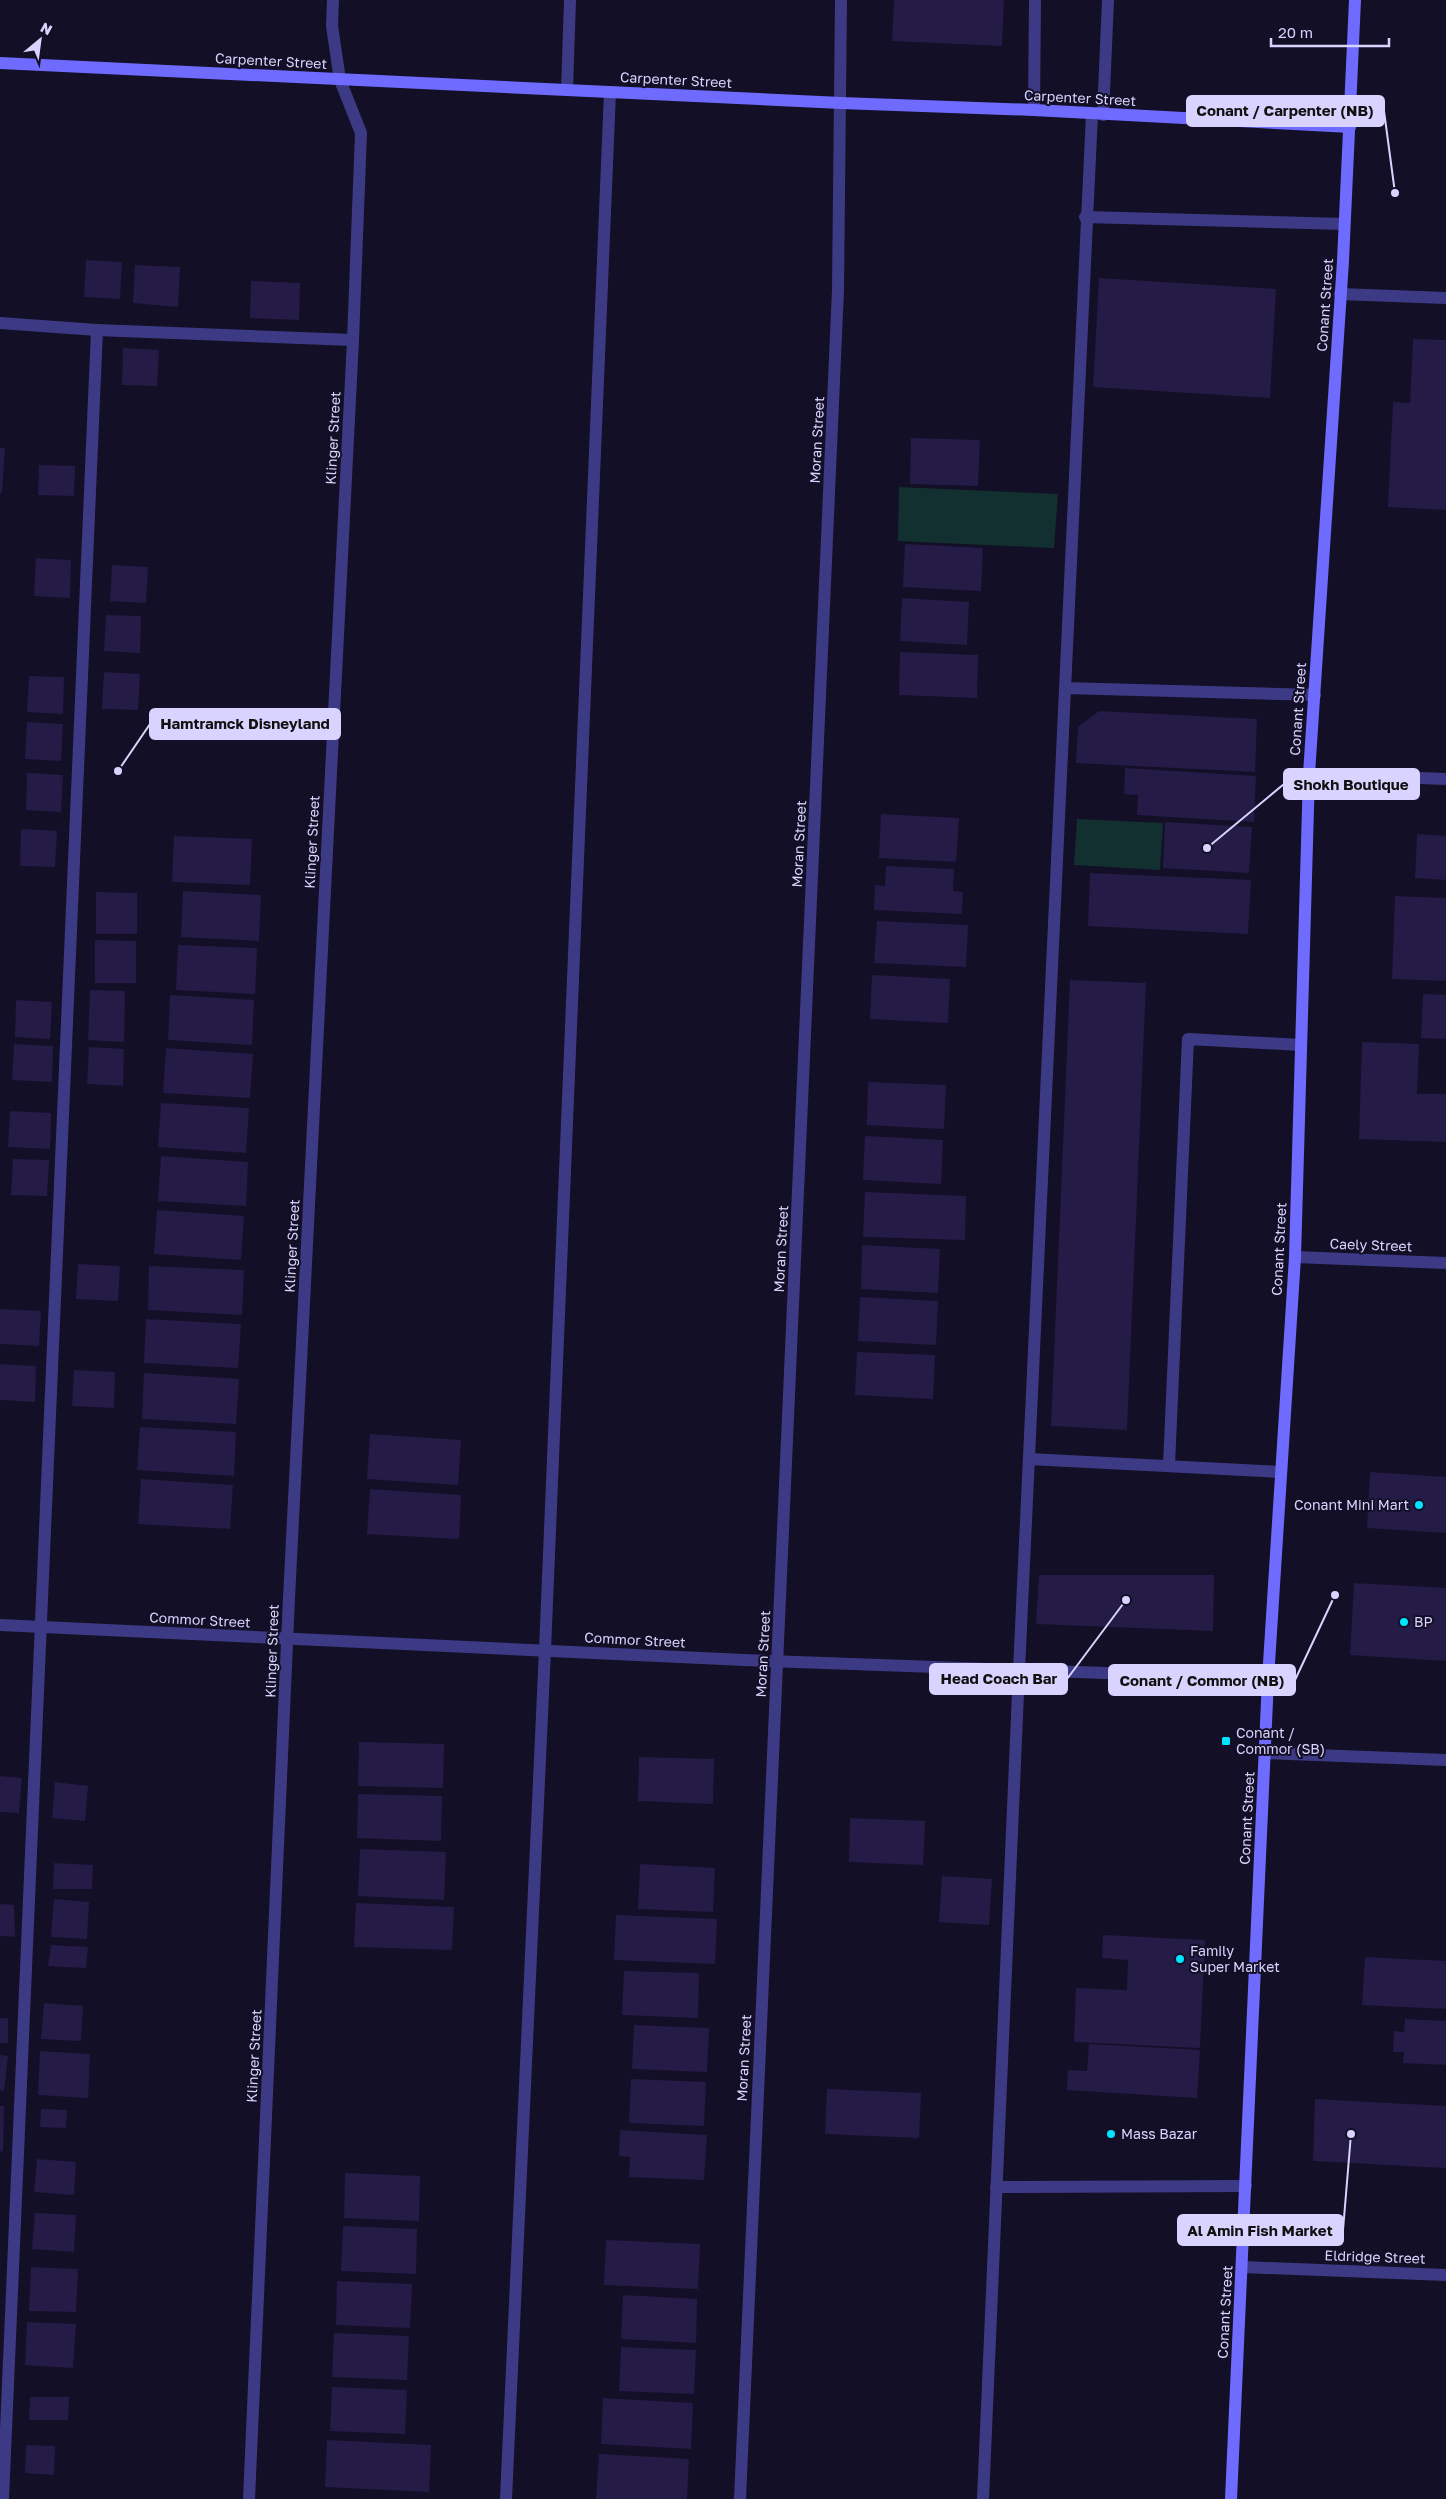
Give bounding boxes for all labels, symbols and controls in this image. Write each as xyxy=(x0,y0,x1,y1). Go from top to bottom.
north arrow xyxy=(15,15,65,65)
scale bar xyxy=(1271,15,1388,47)
text: N xyxy=(38,18,55,38)
text: 20 m xyxy=(1278,23,1313,41)
street label: Carpenter Street xyxy=(215,49,328,72)
street label: Carpenter Street xyxy=(620,68,733,91)
street label: Carpenter Street xyxy=(1024,86,1137,109)
callout: Conant / Carpenter (NB) xyxy=(1187,96,1384,126)
text: Conant / Carpenter (NB) xyxy=(1196,101,1374,119)
street label: Conant Street xyxy=(1313,258,1336,352)
street label: Klinger Street xyxy=(322,391,343,485)
street label: Moran Street xyxy=(806,396,827,484)
street label: Conant Street xyxy=(1286,662,1309,756)
callout: Hamtramck Disneyland xyxy=(150,709,340,739)
text: Hamtramck Disneyland xyxy=(160,714,330,732)
callout: Shokh Boutique xyxy=(1284,769,1419,799)
text: Shokh Boutique xyxy=(1293,775,1409,793)
street label: Klinger Street xyxy=(301,795,322,889)
street label: Moran Street xyxy=(788,800,809,888)
street label: Klinger Street xyxy=(281,1199,302,1293)
street label: Conant Street xyxy=(1268,1202,1289,1296)
street label: Moran Street xyxy=(770,1205,791,1293)
street label: Caely Street xyxy=(1329,1235,1413,1254)
place label: Conant Mini Mart xyxy=(1294,1496,1409,1513)
marker: Conant Mini Mart xyxy=(1413,1499,1425,1511)
street label: Klinger Street xyxy=(261,1604,282,1698)
street label: Commor Street xyxy=(149,1608,251,1631)
street label: Moran Street xyxy=(752,1610,773,1698)
place label: BP xyxy=(1414,1613,1433,1630)
marker: BP xyxy=(1398,1616,1410,1628)
street label: Commor Street xyxy=(584,1628,686,1651)
callout: Head Coach Bar xyxy=(930,1664,1067,1694)
callout: Conant / Commor (NB) xyxy=(1109,1665,1295,1695)
text: Head Coach Bar xyxy=(941,1669,1058,1687)
text: Conant / Commor (NB) xyxy=(1119,1671,1285,1689)
place label: Conant / Commor (SB) xyxy=(1236,1724,1325,1757)
marker: Conant / Commor (SB) xyxy=(1220,1735,1232,1747)
street label: Conant Street xyxy=(1236,1771,1257,1865)
place label: Family Super Market xyxy=(1190,1942,1280,1975)
marker: Family Super Market xyxy=(1174,1953,1186,1965)
street label: Klinger Street xyxy=(243,2009,264,2103)
street label: Moran Street xyxy=(733,2014,754,2102)
place label: Mass Bazar xyxy=(1121,2125,1198,2142)
marker: Mass Bazar xyxy=(1105,2128,1117,2140)
callout: Al Amin Fish Market xyxy=(1178,2215,1343,2245)
text: Al Amin Fish Market xyxy=(1187,2221,1333,2239)
street label: Eldridge Street xyxy=(1324,2246,1426,2267)
street label: Conant Street xyxy=(1214,2265,1235,2359)

